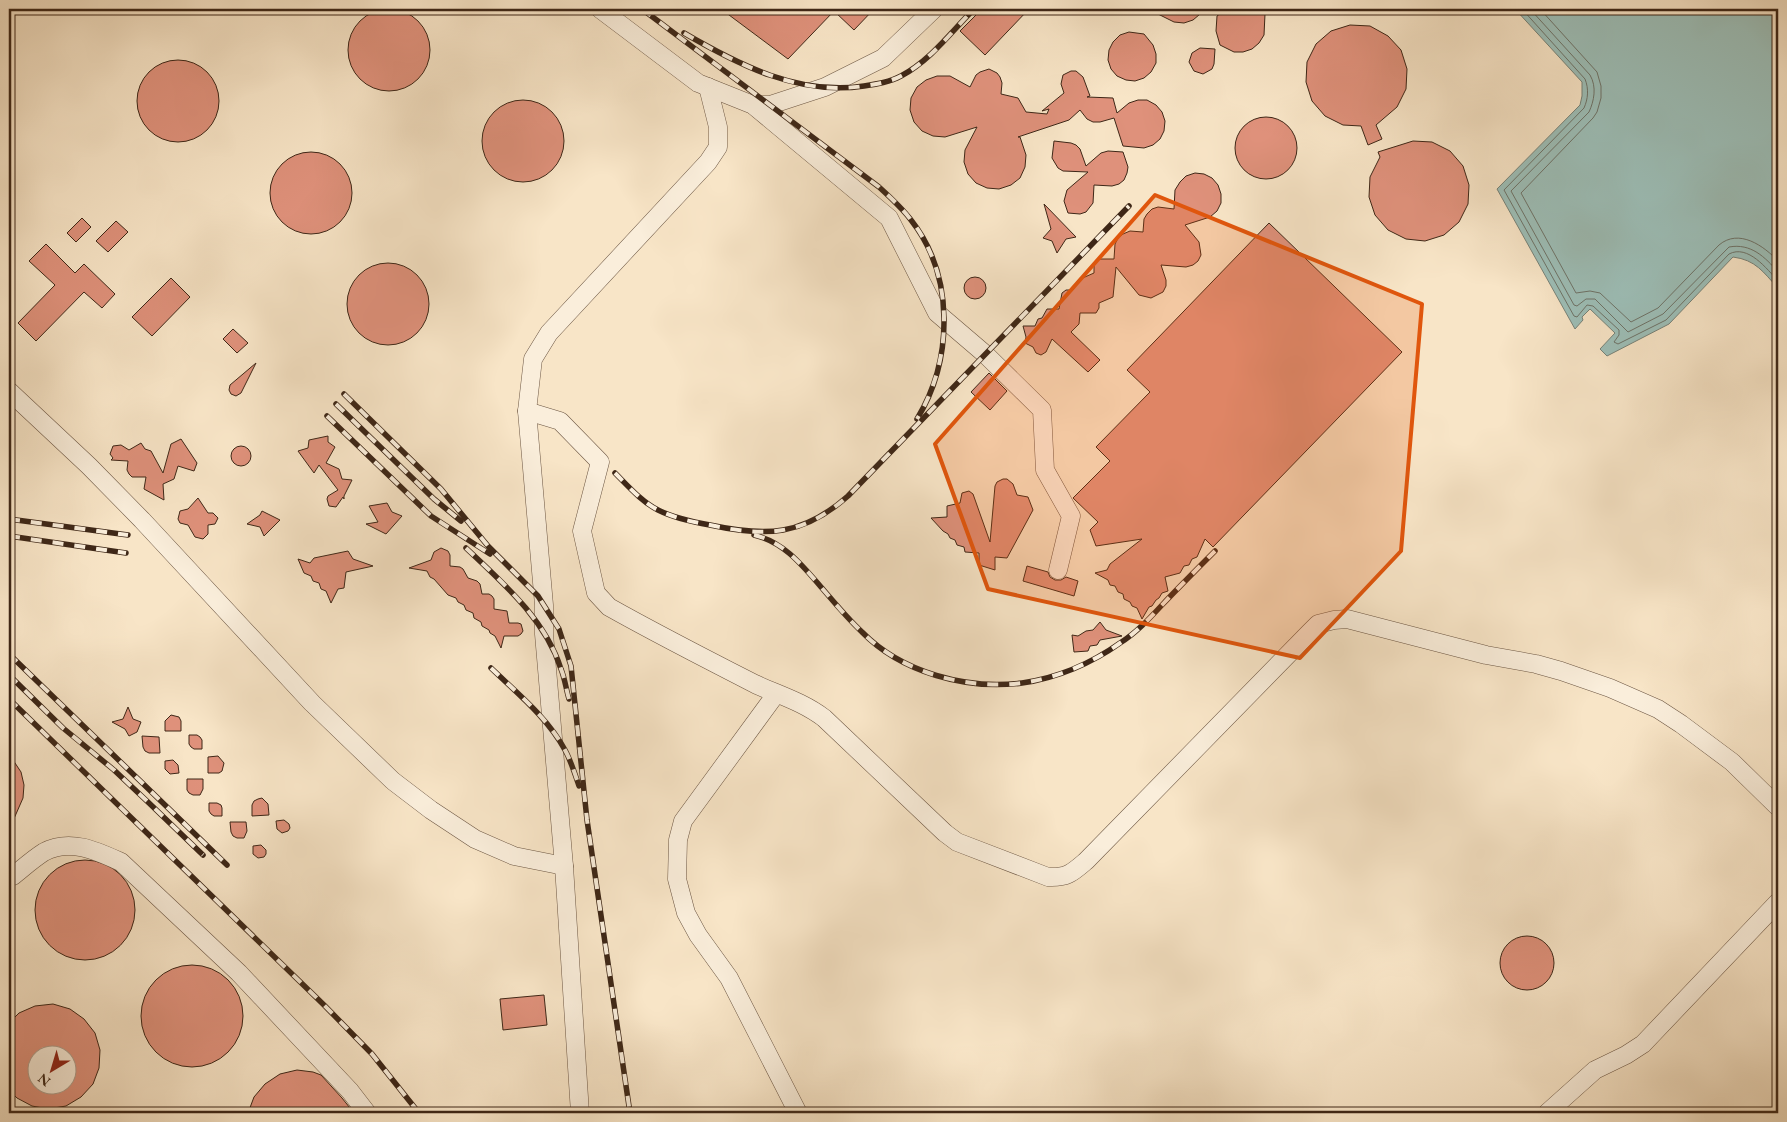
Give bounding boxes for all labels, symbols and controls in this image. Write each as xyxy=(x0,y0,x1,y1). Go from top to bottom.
north arrow xyxy=(28,1044,78,1094)
text: N xyxy=(33,1069,54,1091)

